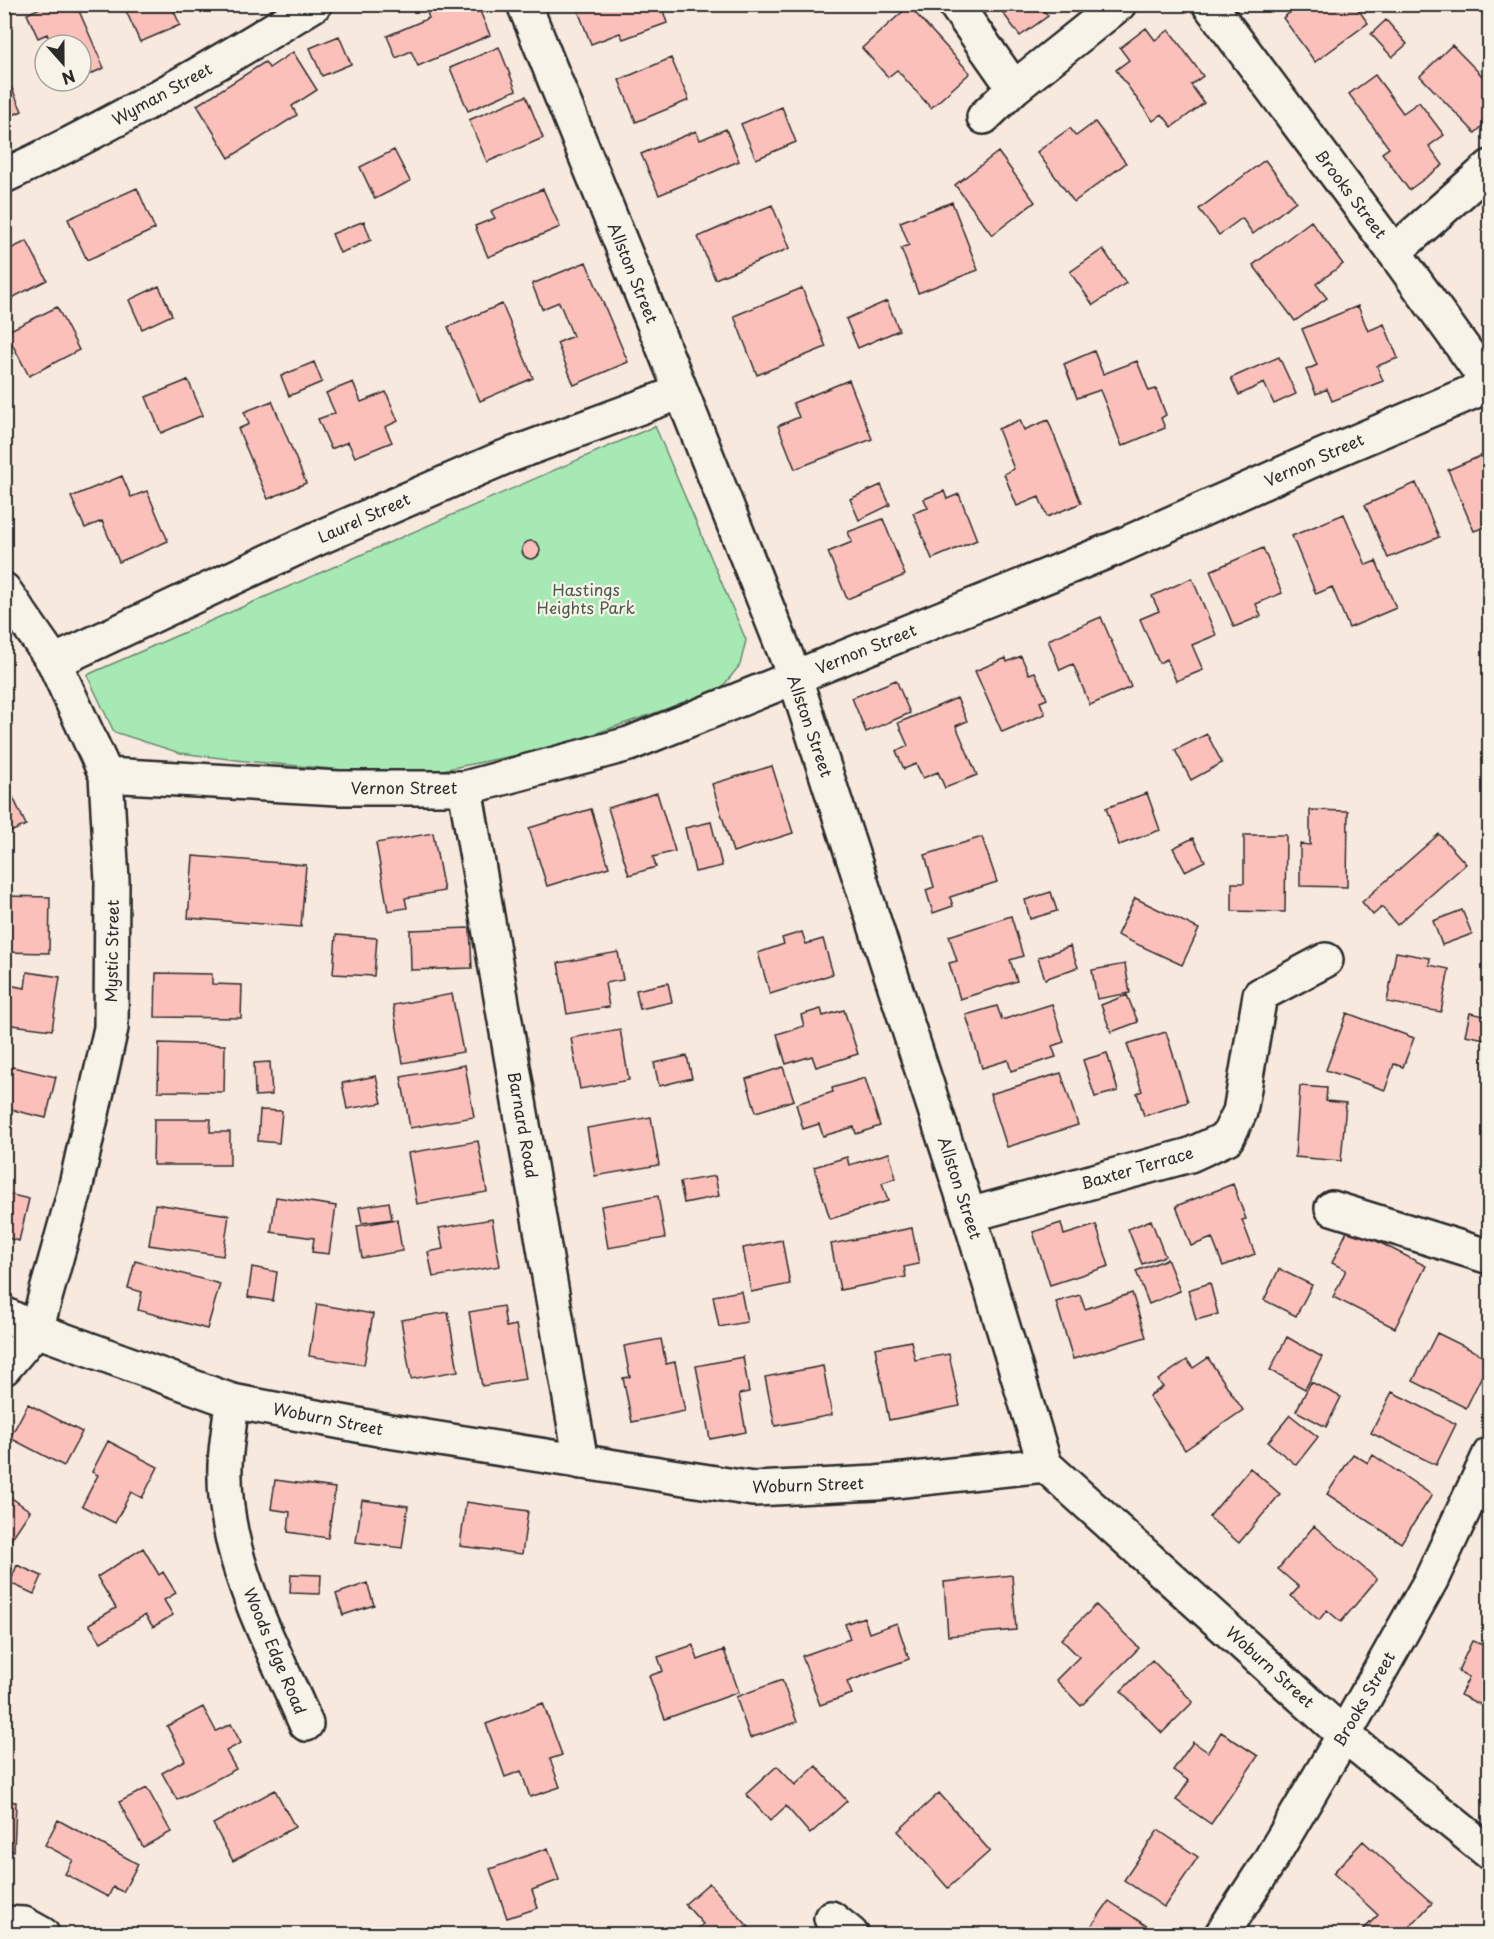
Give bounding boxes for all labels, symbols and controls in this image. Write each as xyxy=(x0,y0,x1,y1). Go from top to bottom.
north arrow xyxy=(33,33,93,93)
street label: Wyman Street xyxy=(107,56,216,130)
text: N xyxy=(59,64,79,91)
street label: Brooks Street xyxy=(1310,144,1394,243)
street label: Allston Street xyxy=(603,219,665,327)
street label: Vernon Street xyxy=(1260,426,1368,492)
street label: Laurel Street xyxy=(314,486,414,548)
park label: Hastings Heights Park xyxy=(537,577,635,619)
street label: Vernon Street xyxy=(812,617,920,679)
street label: Allston Street xyxy=(782,671,840,780)
street label: Vernon Street xyxy=(351,775,458,799)
street label: Mystic Street xyxy=(98,899,124,1003)
street label: Barnard Road xyxy=(503,1070,545,1180)
street label: Allston Street xyxy=(933,1133,989,1243)
street label: Baxter Terrace xyxy=(1078,1140,1196,1195)
street label: Woburn Street xyxy=(271,1396,386,1441)
street label: Woburn Street xyxy=(752,1470,865,1498)
street label: Woods Edge Road xyxy=(238,1584,313,1718)
street label: Woburn Street xyxy=(1221,1620,1321,1713)
street label: Brooks Street xyxy=(1326,1646,1400,1750)

